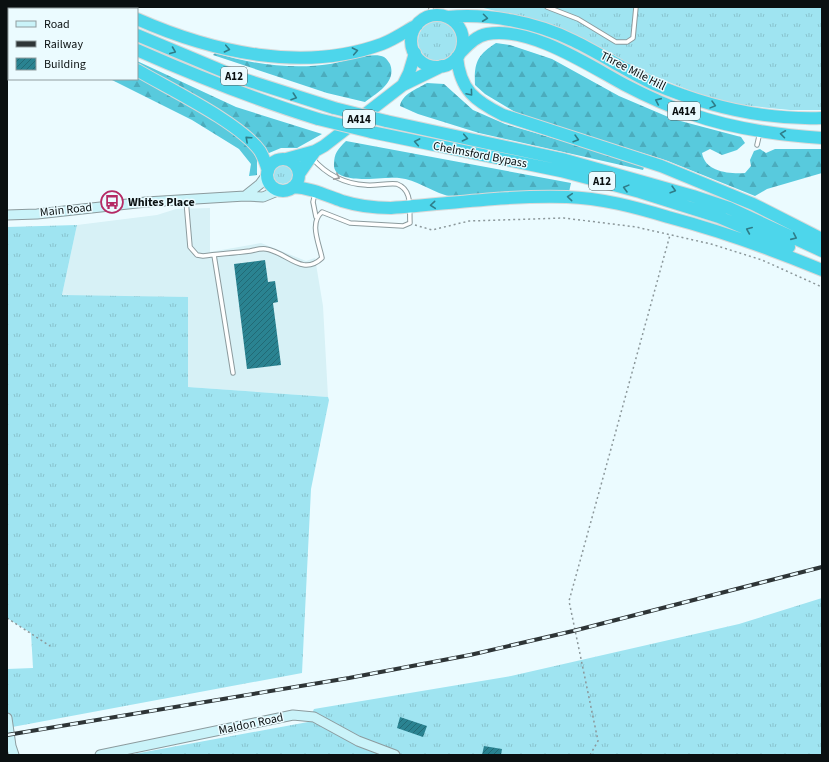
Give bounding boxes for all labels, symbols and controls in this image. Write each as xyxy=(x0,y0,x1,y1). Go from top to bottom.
legend xyxy=(8,8,138,80)
one-way arrow xyxy=(482,13,489,22)
text: Road xyxy=(44,16,70,33)
text: Railway xyxy=(44,36,83,53)
one-way arrow xyxy=(224,44,230,52)
one-way arrow xyxy=(168,46,176,54)
street label: Three Mile Hill xyxy=(597,47,669,95)
one-way arrow xyxy=(352,48,358,56)
text: Building xyxy=(44,56,86,73)
road number: A12 xyxy=(221,67,247,85)
one-way arrow xyxy=(466,88,473,96)
one-way arrow xyxy=(291,92,298,100)
one-way arrow xyxy=(655,98,663,106)
one-way arrow xyxy=(710,100,717,108)
road number: A414 xyxy=(668,102,700,120)
road number: A414 xyxy=(343,110,375,128)
one-way arrow xyxy=(780,130,786,139)
one-way arrow xyxy=(462,134,468,142)
one-way arrow xyxy=(573,134,580,143)
one-way arrow xyxy=(245,136,253,144)
one-way arrow xyxy=(414,138,420,147)
street label: Chelmsford Bypass xyxy=(432,138,528,172)
road number: A12 xyxy=(589,172,615,190)
one-way arrow xyxy=(333,173,340,180)
one-way arrow xyxy=(623,184,630,193)
one-way arrow xyxy=(669,185,676,194)
bus stop icon: Whites Place xyxy=(99,189,125,215)
one-way arrow xyxy=(567,193,574,202)
place label: Whites Place xyxy=(128,194,195,211)
street label: Main Road xyxy=(39,199,93,221)
one-way arrow xyxy=(430,201,436,210)
one-way arrow xyxy=(745,227,753,235)
one-way arrow xyxy=(790,232,797,240)
street label: Maldon Road xyxy=(217,709,285,739)

